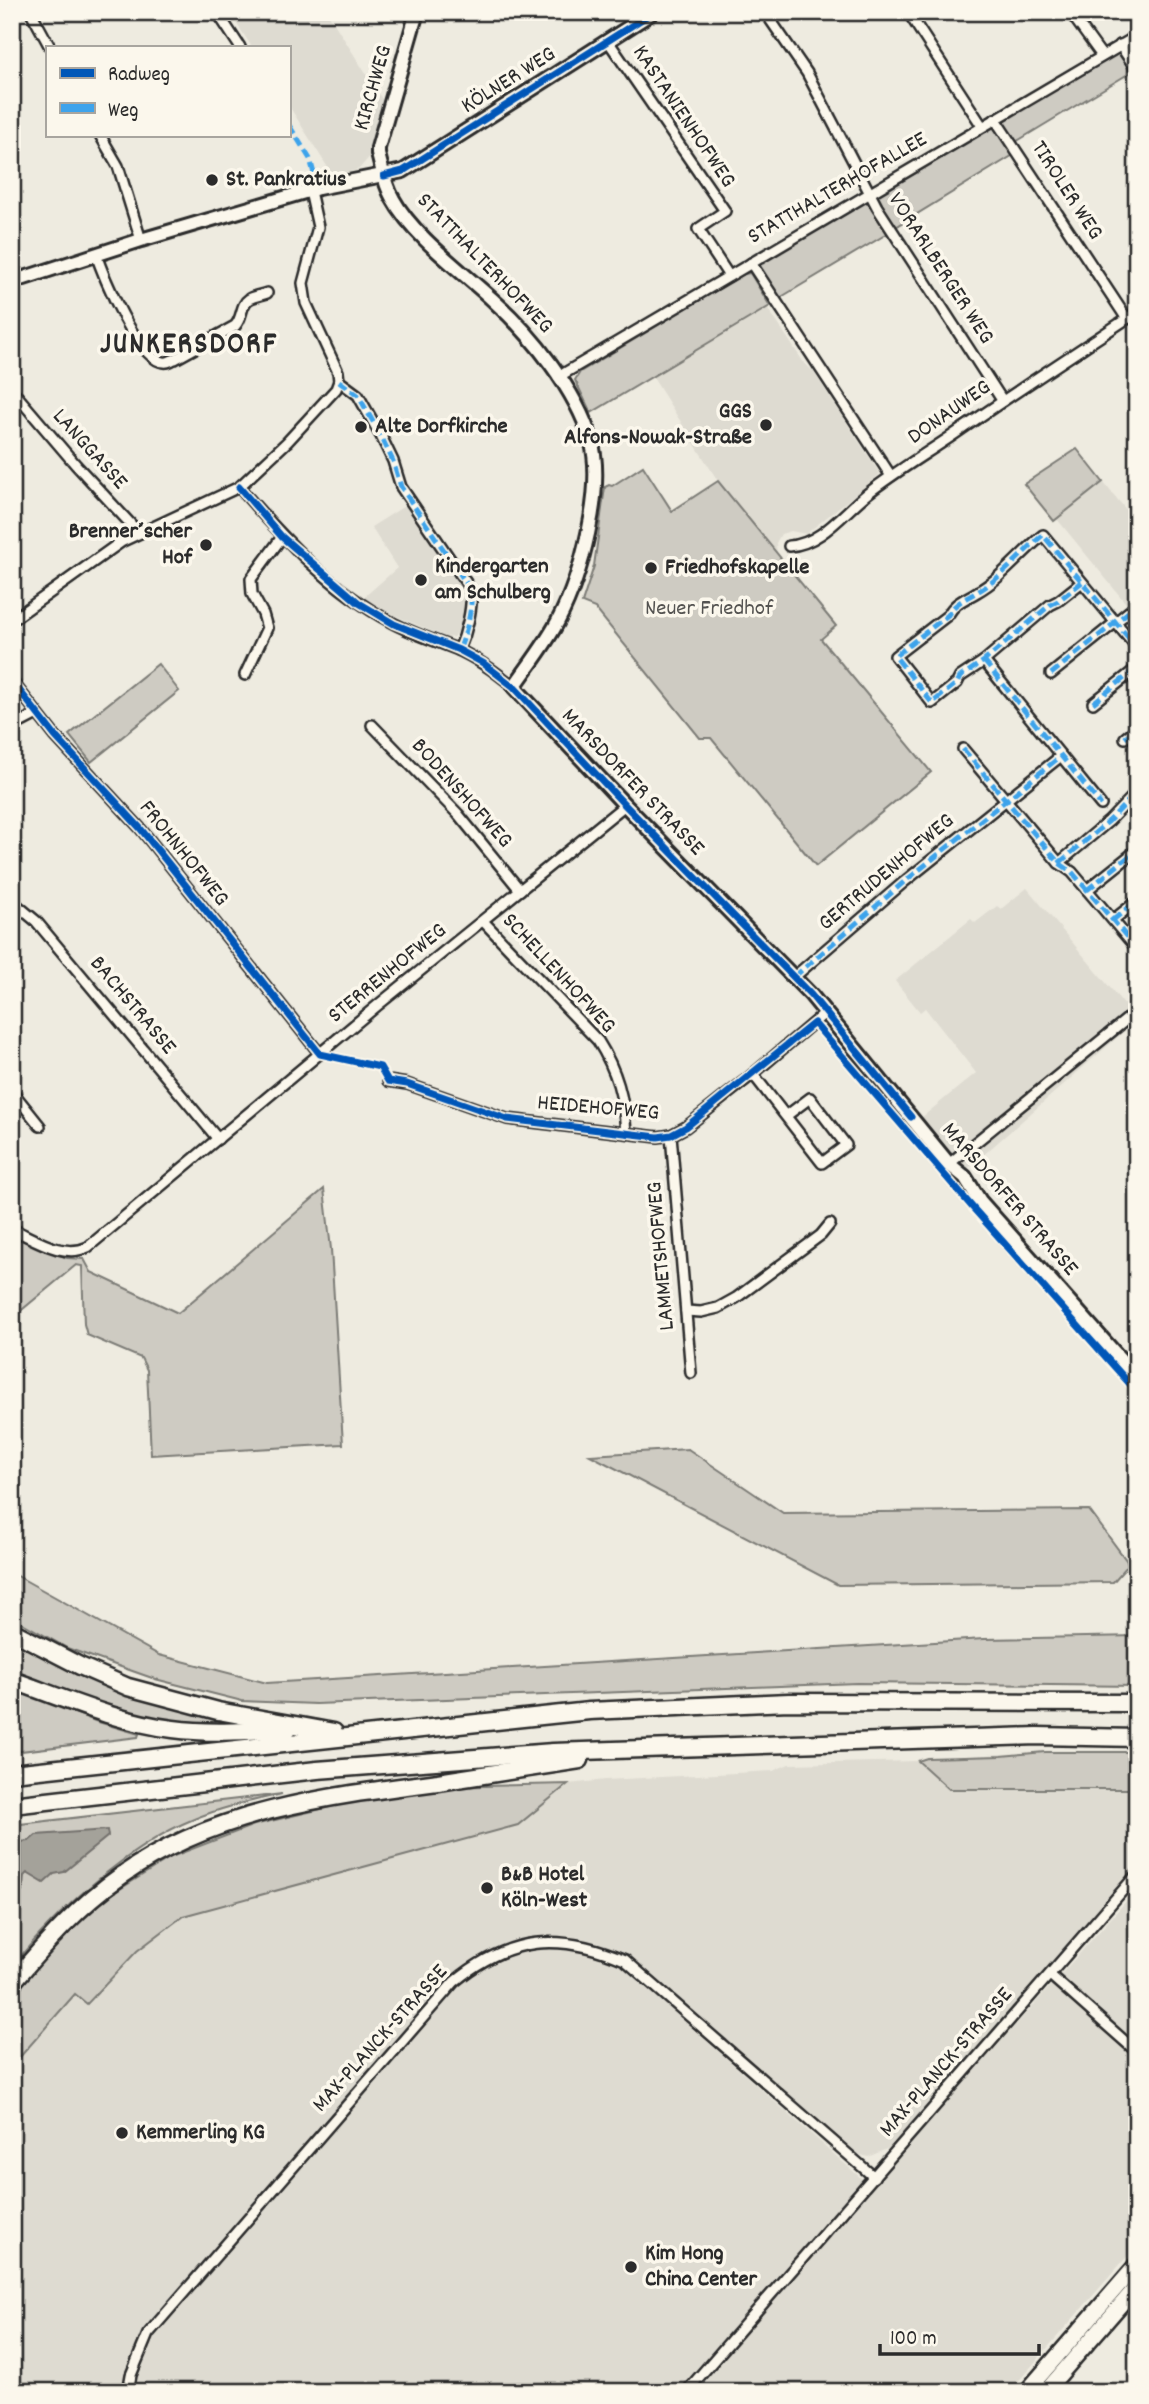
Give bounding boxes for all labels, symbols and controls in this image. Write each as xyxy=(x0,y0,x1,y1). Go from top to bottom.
street label: KÖLNER WEG xyxy=(455,39,563,123)
street label: KASTANIENHOFWEG xyxy=(623,39,743,195)
street label: KIRCHWEG xyxy=(346,41,402,135)
legend xyxy=(46,46,290,136)
text: Radweg xyxy=(108,61,170,91)
text: Weg xyxy=(108,97,139,127)
street label: STATTHALTERHOFALLEE xyxy=(742,124,934,254)
street label: TIROLER WEG xyxy=(1022,135,1110,247)
place label: St. Pankratius xyxy=(226,164,347,197)
marker: St. Pankratius xyxy=(204,172,220,188)
street label: STATTHALTERHOFWEG xyxy=(408,186,560,342)
street label: VORARLBERGER WEG xyxy=(879,187,1001,351)
district label: JUNKERSDORF xyxy=(100,325,278,368)
street label: DONAUWEG xyxy=(901,372,999,454)
place label: GGS Alfons-Nowak-Straße xyxy=(564,396,752,455)
street label: LANGGASSE xyxy=(43,402,135,499)
place label: Alte Dorfkirche xyxy=(375,411,508,444)
marker: GGS Alfons-Nowak-Straße xyxy=(758,417,774,433)
marker: Alte Dorfkirche xyxy=(353,419,369,435)
place label: Brenner´scher Hof xyxy=(69,516,193,575)
marker: Brenner´scher Hof xyxy=(198,537,214,553)
place label: Kindergarten am Schulberg xyxy=(435,551,551,610)
place label: Friedhofskapelle xyxy=(665,552,809,585)
marker: Friedhofskapelle xyxy=(643,560,659,576)
marker: Kindergarten am Schulberg xyxy=(413,572,429,588)
park label: Neuer Friedhof xyxy=(645,593,774,626)
street label: MARSDORFER STRASSE xyxy=(553,702,712,865)
street label: BODENSHOFWEG xyxy=(402,732,520,856)
street label: FROHNHOFWEG xyxy=(130,794,236,914)
street label: GERTRUDENHOFWEG xyxy=(812,806,962,940)
street label: SCHELLENHOFWEG xyxy=(493,906,623,1042)
street label: STERRENHOFWEG xyxy=(321,916,455,1032)
street label: BACHSTRASSE xyxy=(81,949,184,1063)
street label: HEIDEHOFWEG xyxy=(536,1087,660,1131)
street label: MARSDORFER STRASSE xyxy=(933,1116,1086,1285)
street label: LAMMETSHOFWEG xyxy=(639,1180,685,1332)
place label: B&B Hotel Köln-West xyxy=(501,1859,588,1918)
marker: B&B Hotel Köln-West xyxy=(479,1880,495,1896)
street label: MAX-PLANCK-STRASSE xyxy=(305,1957,457,2120)
street label: MAX-PLANCK-STRASSE xyxy=(872,1980,1022,2145)
place label: Kemmerling KG xyxy=(136,2117,265,2150)
marker: Kemmerling KG xyxy=(114,2125,130,2141)
place label: Kim Hong China Center xyxy=(645,2238,758,2297)
marker: Kim Hong China Center xyxy=(623,2259,639,2275)
scale bar xyxy=(880,2313,1039,2357)
text: 100 m xyxy=(890,2325,937,2355)

